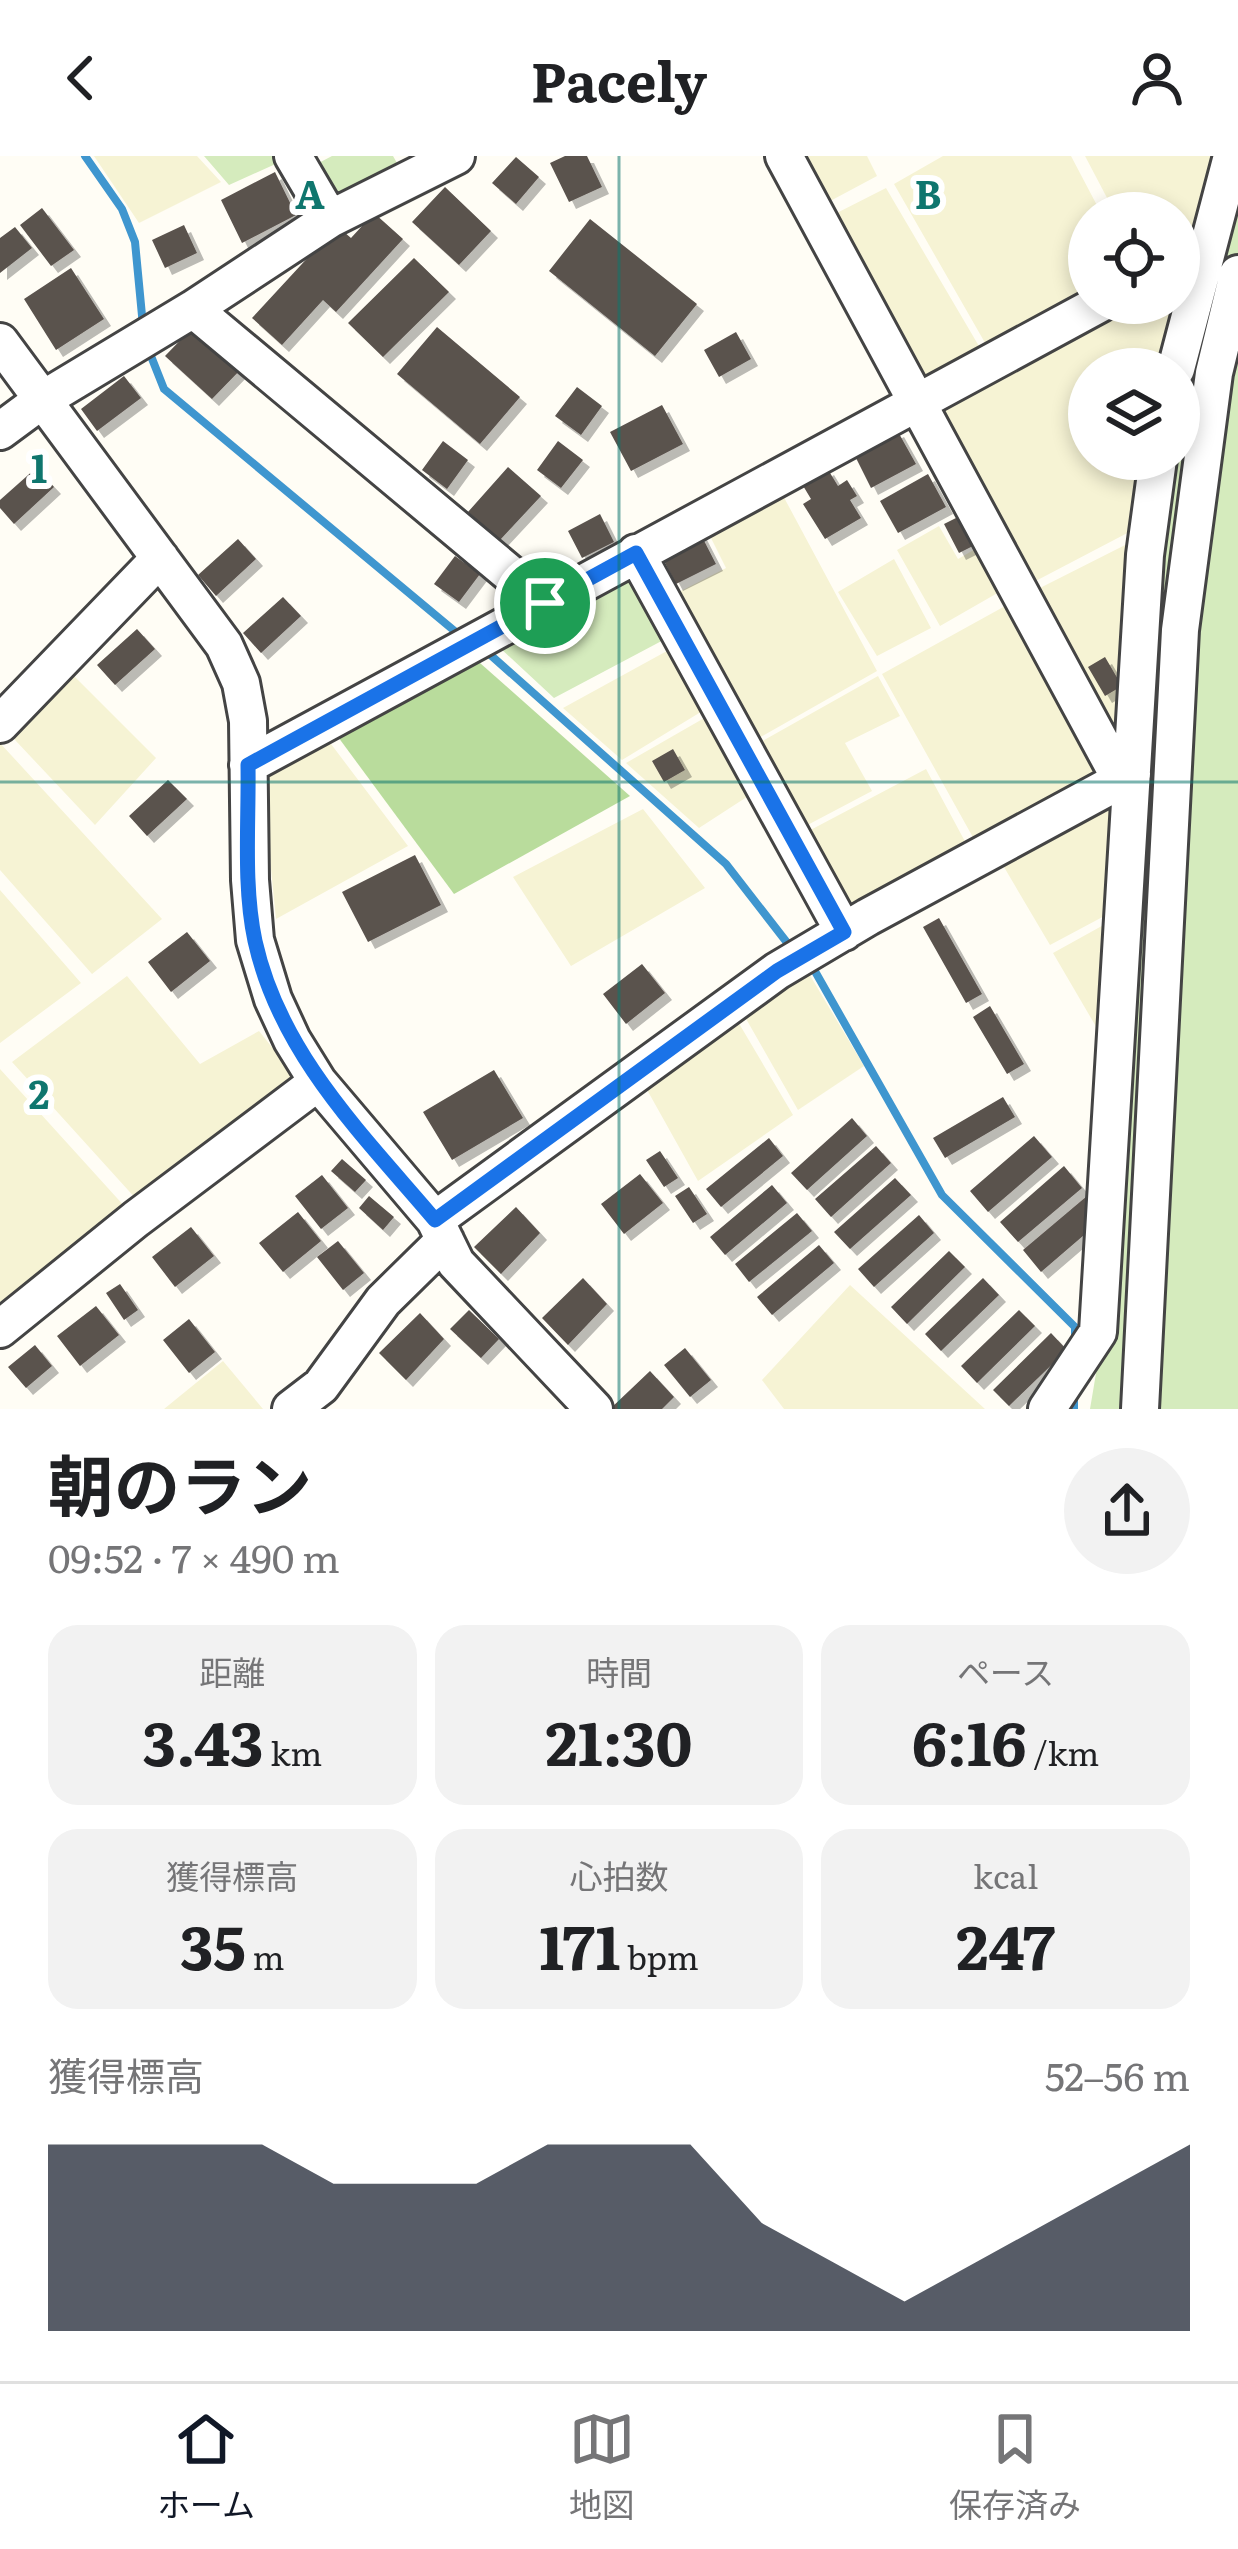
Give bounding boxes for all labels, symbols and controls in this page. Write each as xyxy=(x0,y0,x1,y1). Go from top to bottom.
text: Pacely xyxy=(531,38,707,119)
icon: back xyxy=(48,45,114,111)
icon: person xyxy=(1124,45,1190,111)
text: A xyxy=(295,163,325,221)
text: B xyxy=(915,163,941,221)
map controls xyxy=(1068,192,1200,480)
button: locate xyxy=(1068,192,1200,324)
button: layers xyxy=(1068,348,1200,480)
text: 1 xyxy=(31,437,47,495)
pin xyxy=(494,552,596,654)
icon: arrive xyxy=(512,570,578,636)
text: 2 xyxy=(29,1063,49,1121)
text: 朝のラン xyxy=(48,1433,312,1531)
button: share xyxy=(1064,1448,1190,1574)
text: 09:52 · 7 × 490 m xyxy=(48,1527,340,1585)
text: 距離 xyxy=(199,1646,265,1695)
text: 時間 xyxy=(586,1646,652,1695)
text: ペース xyxy=(957,1646,1054,1695)
text: 3.43 xyxy=(143,1695,264,1784)
text: 21:30 xyxy=(546,1695,692,1784)
text: 6:16 xyxy=(912,1695,1027,1784)
text: km xyxy=(264,1727,322,1776)
text: /km xyxy=(1027,1727,1099,1776)
text: 獲得標高 xyxy=(166,1850,298,1899)
text: 心拍数 xyxy=(569,1850,668,1899)
text: kcal xyxy=(973,1850,1038,1899)
text: 35 xyxy=(180,1899,246,1988)
text: 171 xyxy=(539,1899,620,1988)
text: 247 xyxy=(956,1899,1055,1988)
text: m xyxy=(246,1931,285,1980)
text: bpm xyxy=(620,1931,699,1980)
text: 獲得標高 xyxy=(48,2045,204,2103)
text: 52–56 m xyxy=(1045,2045,1190,2103)
tab: ホーム xyxy=(157,2406,255,2527)
tab: 地図 xyxy=(569,2406,635,2527)
tab: 保存済み xyxy=(949,2406,1081,2527)

